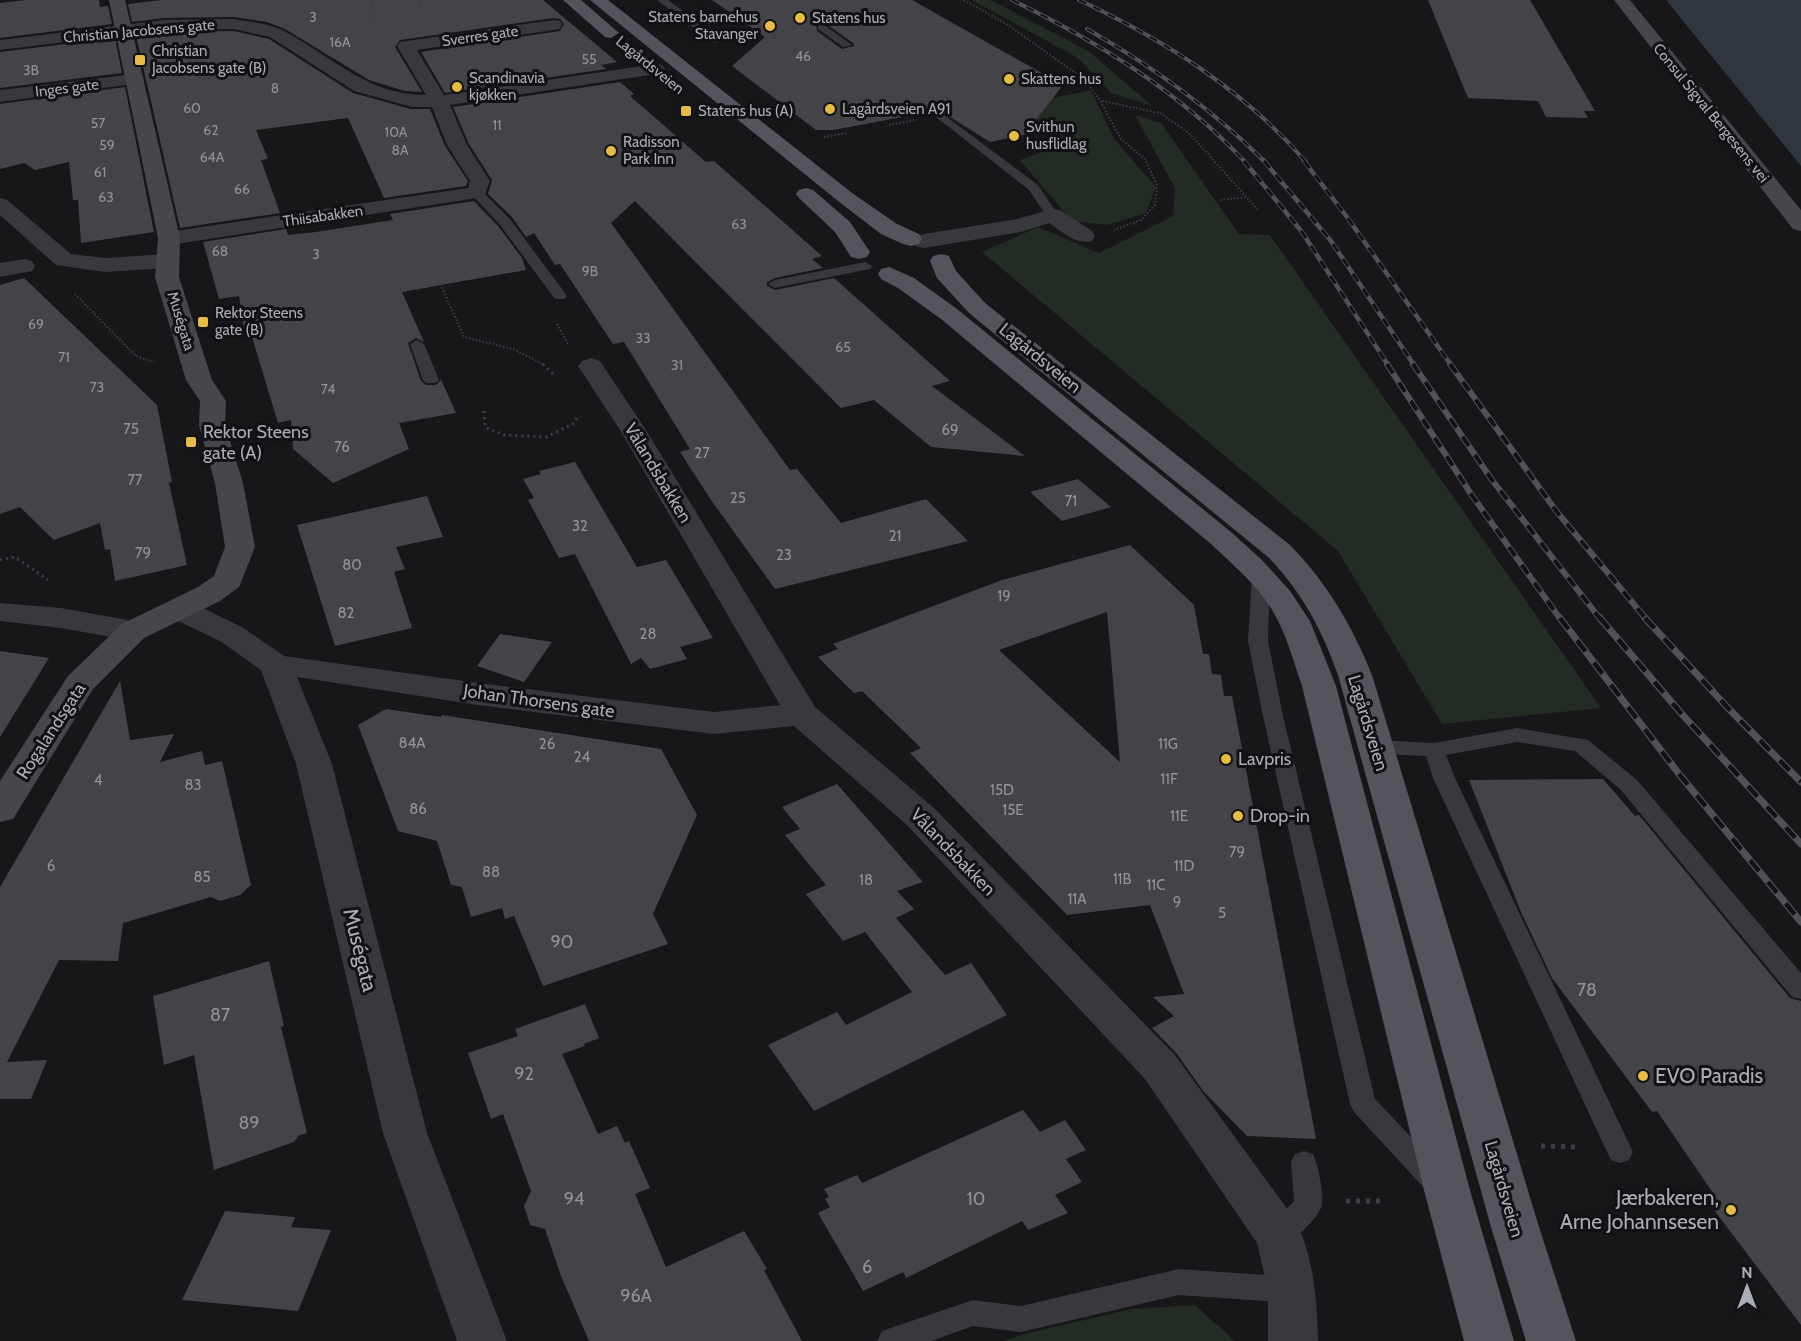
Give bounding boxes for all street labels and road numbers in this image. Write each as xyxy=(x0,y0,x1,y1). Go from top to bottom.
street label: Christian Jacobsens gate xyxy=(63,15,216,47)
street label: Sverres gate xyxy=(441,22,520,50)
street label: Lagårdsveien xyxy=(612,32,688,98)
street label: Consul Sigval Bergesens vei xyxy=(1649,40,1773,186)
street label: Inges gate xyxy=(34,75,100,101)
street label: Thiisabakken xyxy=(282,201,364,231)
street label: Muségata xyxy=(164,289,199,353)
street label: Lagårdsveien xyxy=(995,318,1085,398)
street label: Vålandsbakken xyxy=(619,419,697,527)
street label: Lagårdsveien xyxy=(1343,672,1393,774)
street label: Rogalandsgata xyxy=(12,678,91,783)
street label: Johan Thorsens gate xyxy=(461,679,616,723)
street label: Vålandsbakken xyxy=(906,804,1000,900)
street label: Muségata xyxy=(338,906,383,994)
street label: Lagårdsveien xyxy=(1480,1138,1528,1240)

